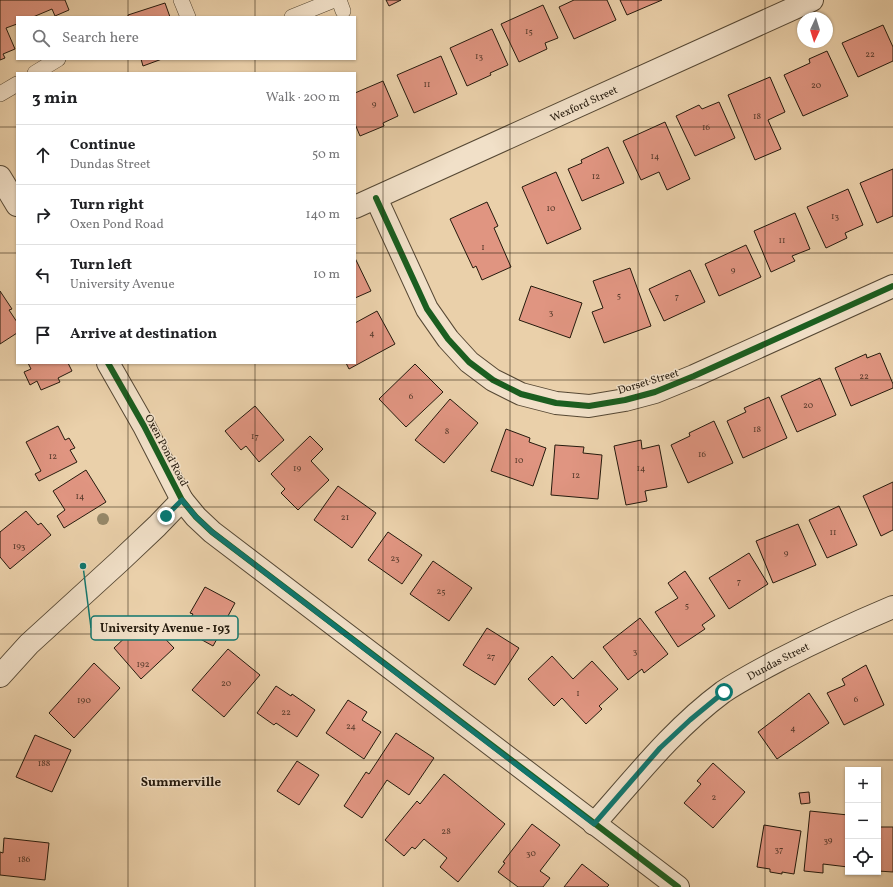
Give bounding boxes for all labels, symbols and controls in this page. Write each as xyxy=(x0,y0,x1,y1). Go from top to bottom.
north arrow xyxy=(797,12,833,48)
search box xyxy=(16,16,356,60)
house number: 15 xyxy=(525,25,533,38)
icon: search xyxy=(30,27,52,49)
text: Search here xyxy=(62,28,139,49)
house number: 22 xyxy=(865,48,875,61)
house number: 13 xyxy=(475,50,483,63)
house number: 11 xyxy=(424,78,430,91)
house number: 20 xyxy=(811,79,822,92)
street label: Wexford Street xyxy=(548,83,621,127)
text: 3 min xyxy=(32,87,78,110)
text: Walk · 200 m xyxy=(266,89,340,107)
house number: 9 xyxy=(372,98,377,111)
house number: 18 xyxy=(753,110,761,123)
house number: 16 xyxy=(702,121,710,134)
text: Continue xyxy=(70,135,135,156)
icon: ahead xyxy=(32,144,54,166)
text: 50 m xyxy=(312,146,340,164)
house number: 14 xyxy=(651,150,659,163)
text: Dundas Street xyxy=(70,156,151,174)
house number: 12 xyxy=(592,170,600,183)
text: Turn right xyxy=(70,195,144,216)
house number: 10 xyxy=(547,202,556,215)
icon: right xyxy=(32,204,54,226)
text: 140 m xyxy=(306,206,340,224)
house number: 13 xyxy=(831,210,839,223)
text: Oxen Pond Road xyxy=(70,216,164,234)
house number: 11 xyxy=(779,234,785,247)
house number: 1 xyxy=(481,241,485,254)
text: Turn left xyxy=(70,255,132,276)
icon: left xyxy=(32,264,54,286)
house number: 9 xyxy=(731,264,736,277)
text: 10 m xyxy=(313,266,340,284)
text: University Avenue xyxy=(70,276,175,294)
house number: 5 xyxy=(617,289,621,302)
house number: 7 xyxy=(675,290,679,303)
house number: 3 xyxy=(549,306,554,319)
icon: arrive xyxy=(32,324,54,346)
text: Arrive at destination xyxy=(70,324,217,345)
house number: 4 xyxy=(369,327,375,340)
street label: Dorset Street xyxy=(616,366,681,399)
house number: 22 xyxy=(859,370,869,383)
house number: 6 xyxy=(409,390,414,403)
house number: 20 xyxy=(803,399,814,412)
street label: Oxen Pond Road xyxy=(140,412,191,489)
house number: 18 xyxy=(753,423,761,436)
house number: 8 xyxy=(445,425,450,438)
house number: 17 xyxy=(251,430,259,443)
house number: 16 xyxy=(698,448,706,461)
house number: 12 xyxy=(49,450,57,463)
house number: 10 xyxy=(515,454,524,467)
house number: 19 xyxy=(293,462,301,475)
house number: 14 xyxy=(637,462,645,475)
house number: 12 xyxy=(572,469,580,482)
house number: 14 xyxy=(76,490,84,503)
route end xyxy=(157,507,175,525)
house number: 21 xyxy=(341,511,349,524)
house number: 11 xyxy=(830,526,836,539)
house number: 193 xyxy=(13,540,26,553)
house number: 9 xyxy=(784,547,789,560)
house number: 23 xyxy=(390,552,400,565)
house number: 7 xyxy=(737,575,741,588)
house number: 25 xyxy=(436,585,446,598)
house number: 5 xyxy=(685,599,689,612)
callout: University Avenue - 193 xyxy=(91,616,238,640)
text: University Avenue - 193 xyxy=(100,621,230,637)
street label: Dundas Street xyxy=(745,640,812,685)
house number: 3 xyxy=(633,645,638,658)
house number: 27 xyxy=(487,650,495,663)
house number: 192 xyxy=(137,658,150,671)
house number: 20 xyxy=(221,677,232,690)
route start xyxy=(715,683,733,701)
house number: 1 xyxy=(576,687,580,700)
house number: 6 xyxy=(854,693,859,706)
house number: 190 xyxy=(77,694,91,707)
house number: 22 xyxy=(281,706,291,719)
house number: 24 xyxy=(346,720,356,733)
house number: 4 xyxy=(790,722,796,735)
house number: 188 xyxy=(38,757,51,770)
map controls xyxy=(845,767,881,875)
button: + xyxy=(845,767,881,803)
district label: Summerville xyxy=(141,774,221,792)
house number: 2 xyxy=(712,791,717,804)
button: − xyxy=(845,803,881,839)
house number: 28 xyxy=(441,825,451,838)
house number: 39 xyxy=(823,834,833,847)
button: locate xyxy=(845,839,881,875)
house number: 37 xyxy=(775,843,783,856)
house number: 30 xyxy=(526,847,537,860)
house number: 186 xyxy=(18,853,31,866)

